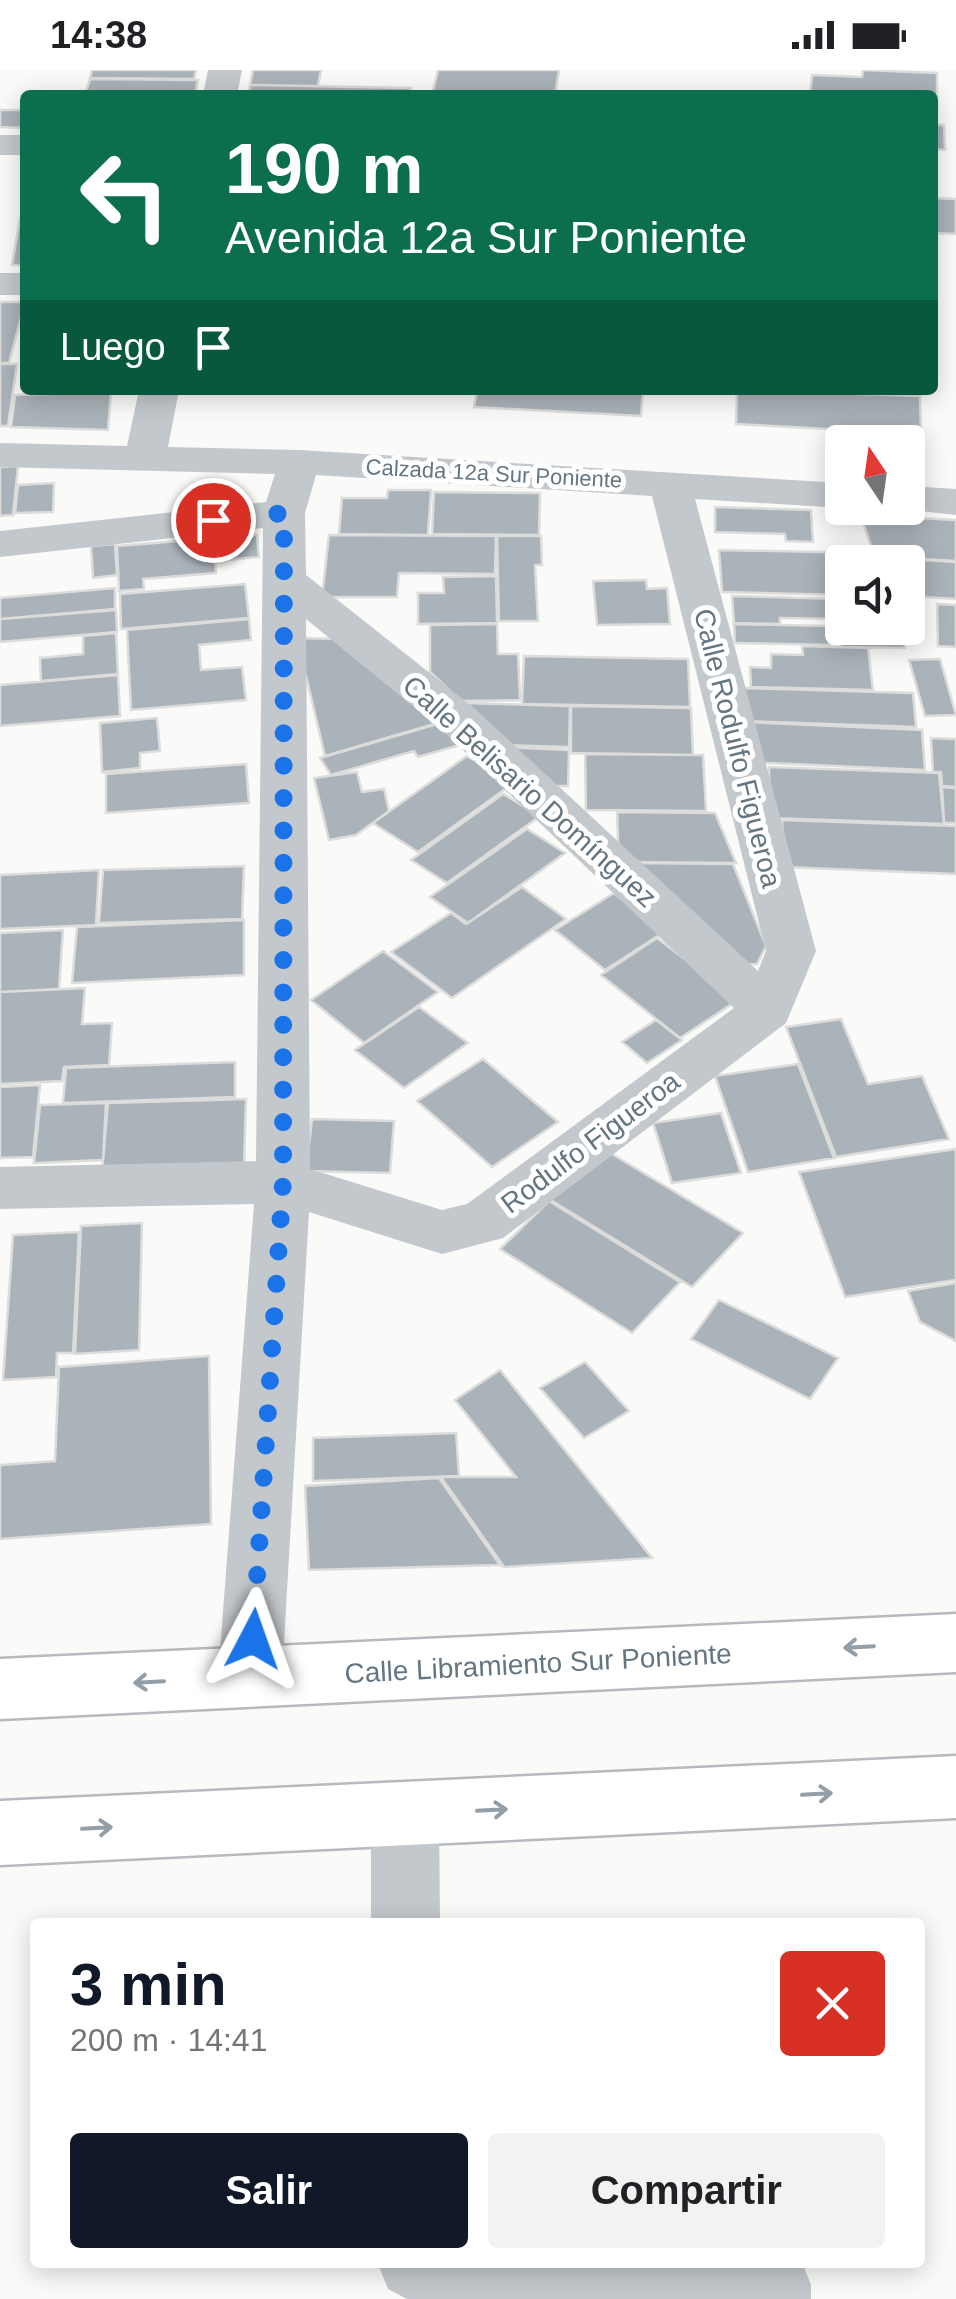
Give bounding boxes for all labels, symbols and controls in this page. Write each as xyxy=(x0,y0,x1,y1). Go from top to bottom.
text: 14:38 xyxy=(50,14,147,56)
icon: left xyxy=(60,130,190,260)
text: 190 m xyxy=(225,130,423,208)
text: Avenida 12a Sur Poniente xyxy=(225,212,747,263)
icon: arrive xyxy=(186,320,241,375)
text: Luego xyxy=(60,326,166,368)
north arrow xyxy=(825,425,925,525)
map controls xyxy=(825,425,925,645)
street label: Calzada 12a Sur Poniente xyxy=(365,454,623,493)
pin xyxy=(171,478,256,563)
icon: arrive xyxy=(186,493,241,548)
button: sound xyxy=(825,545,925,645)
street label: Calle Rodulfo Figueroa xyxy=(688,605,787,891)
street label: Calle Belisario Domínguez xyxy=(397,669,663,913)
street label: Rodulfo Figueroa xyxy=(495,1065,686,1219)
position arrow xyxy=(201,1587,305,1691)
street label: Calle Libramiento Sur Poniente xyxy=(344,1638,732,1689)
one-way arrow xyxy=(843,1638,875,1657)
one-way arrow xyxy=(134,1673,166,1692)
one-way arrow xyxy=(800,1784,832,1803)
one-way arrow xyxy=(475,1800,507,1819)
one-way arrow xyxy=(81,1818,113,1837)
text: 3 min xyxy=(70,1951,227,2018)
button: close xyxy=(780,1951,885,2056)
text: 200 m · 14:41 xyxy=(70,2022,267,2058)
button: Salir xyxy=(70,2133,468,2248)
button: Compartir xyxy=(488,2133,885,2248)

